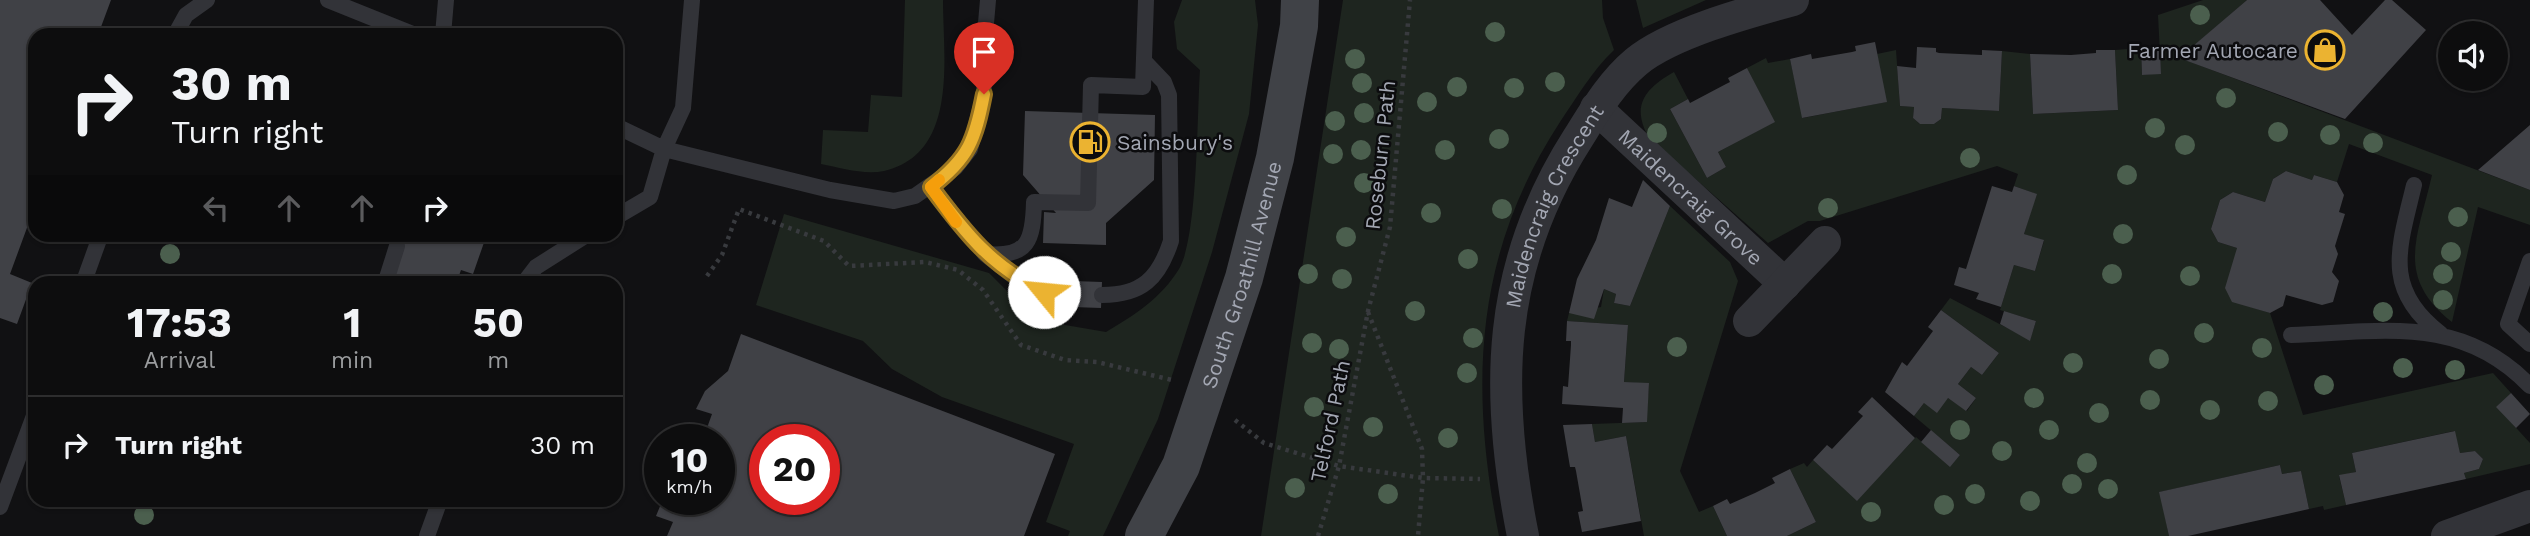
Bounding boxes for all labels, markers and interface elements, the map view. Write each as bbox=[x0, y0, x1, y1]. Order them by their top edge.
map controls bbox=[2438, 21, 2508, 91]
button: sound bbox=[2438, 21, 2508, 91]
pin bbox=[954, 22, 1014, 94]
shop icon: Farmer Autocare bbox=[2304, 29, 2346, 71]
icon: arrive bbox=[965, 33, 1003, 71]
place label: Farmer Autocare bbox=[2127, 38, 2298, 63]
text: 30 m bbox=[171, 54, 292, 112]
icon: right bbox=[56, 56, 147, 147]
street label: Roseburn Path bbox=[1360, 79, 1400, 231]
street label: Maidencraig Crescent bbox=[1500, 100, 1609, 310]
text: Turn right bbox=[171, 113, 323, 151]
fuel station icon: Sainsbury's bbox=[1069, 121, 1111, 163]
street label: Maidencraig Grove bbox=[1614, 123, 1769, 270]
place label: Sainsbury's bbox=[1117, 130, 1233, 155]
street label: South Groathill Avenue bbox=[1196, 158, 1286, 391]
icon: left bbox=[197, 189, 235, 227]
icon: ahead bbox=[270, 189, 308, 227]
icon: ahead bbox=[343, 189, 381, 227]
icon: right bbox=[416, 189, 454, 227]
position arrow bbox=[1007, 255, 1081, 329]
text: 17:53 bbox=[127, 298, 232, 347]
text: 1 bbox=[343, 298, 361, 347]
text: 50 bbox=[472, 298, 524, 347]
text: Arrival bbox=[144, 347, 215, 374]
text: min bbox=[331, 347, 373, 374]
text: m bbox=[487, 347, 509, 374]
street label: Telford Path bbox=[1305, 358, 1355, 484]
speed limit sign: 20 bbox=[749, 424, 840, 515]
icon: right bbox=[56, 426, 94, 464]
text: Turn right bbox=[115, 430, 242, 460]
text: 30 m bbox=[530, 430, 595, 460]
text: 10 bbox=[671, 439, 708, 481]
text: km/h bbox=[666, 476, 713, 497]

